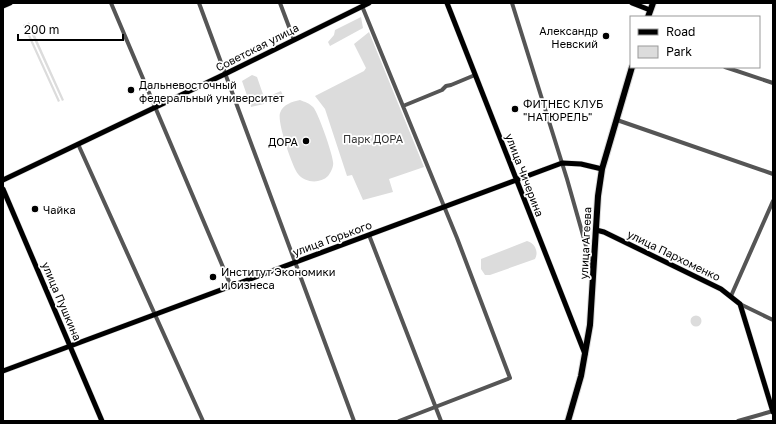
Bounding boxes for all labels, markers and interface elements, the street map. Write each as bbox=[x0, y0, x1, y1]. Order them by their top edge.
scale bar bbox=[18, 16, 123, 42]
legend bbox=[630, 16, 760, 68]
street label: Советская улица bbox=[213, 20, 301, 74]
text: 200 m bbox=[24, 22, 59, 37]
place label: Александр Невский bbox=[539, 24, 598, 50]
text: Road bbox=[666, 24, 695, 39]
marker: Александр Невский bbox=[601, 31, 611, 41]
text: Park bbox=[666, 44, 692, 59]
place label: Дальневосточный федеральный университет bbox=[139, 78, 285, 104]
marker: Дальневосточный федеральный университет bbox=[126, 85, 136, 95]
place label: ФИТНЕС КЛУБ "НАТЮРЕЛЬ" bbox=[523, 97, 603, 123]
marker: ФИТНЕС КЛУБ "НАТЮРЕЛЬ" bbox=[510, 104, 520, 114]
park label: Парк ДОРА bbox=[343, 132, 404, 145]
street label: улица Чичерина bbox=[503, 132, 547, 218]
place label: ДОРА bbox=[268, 135, 299, 148]
marker: ДОРА bbox=[301, 136, 311, 146]
place label: Чайка bbox=[43, 203, 76, 216]
marker: Чайка bbox=[30, 204, 40, 214]
street label: улица Агеева bbox=[577, 206, 593, 280]
street label: улица Горького bbox=[291, 218, 374, 258]
street label: улица Пархоменко bbox=[625, 227, 723, 283]
street label: улица Пушкина bbox=[40, 260, 84, 342]
place label: Институт Экономики и бизнеса bbox=[221, 265, 335, 291]
marker: Институт Экономики и бизнеса bbox=[208, 272, 218, 282]

